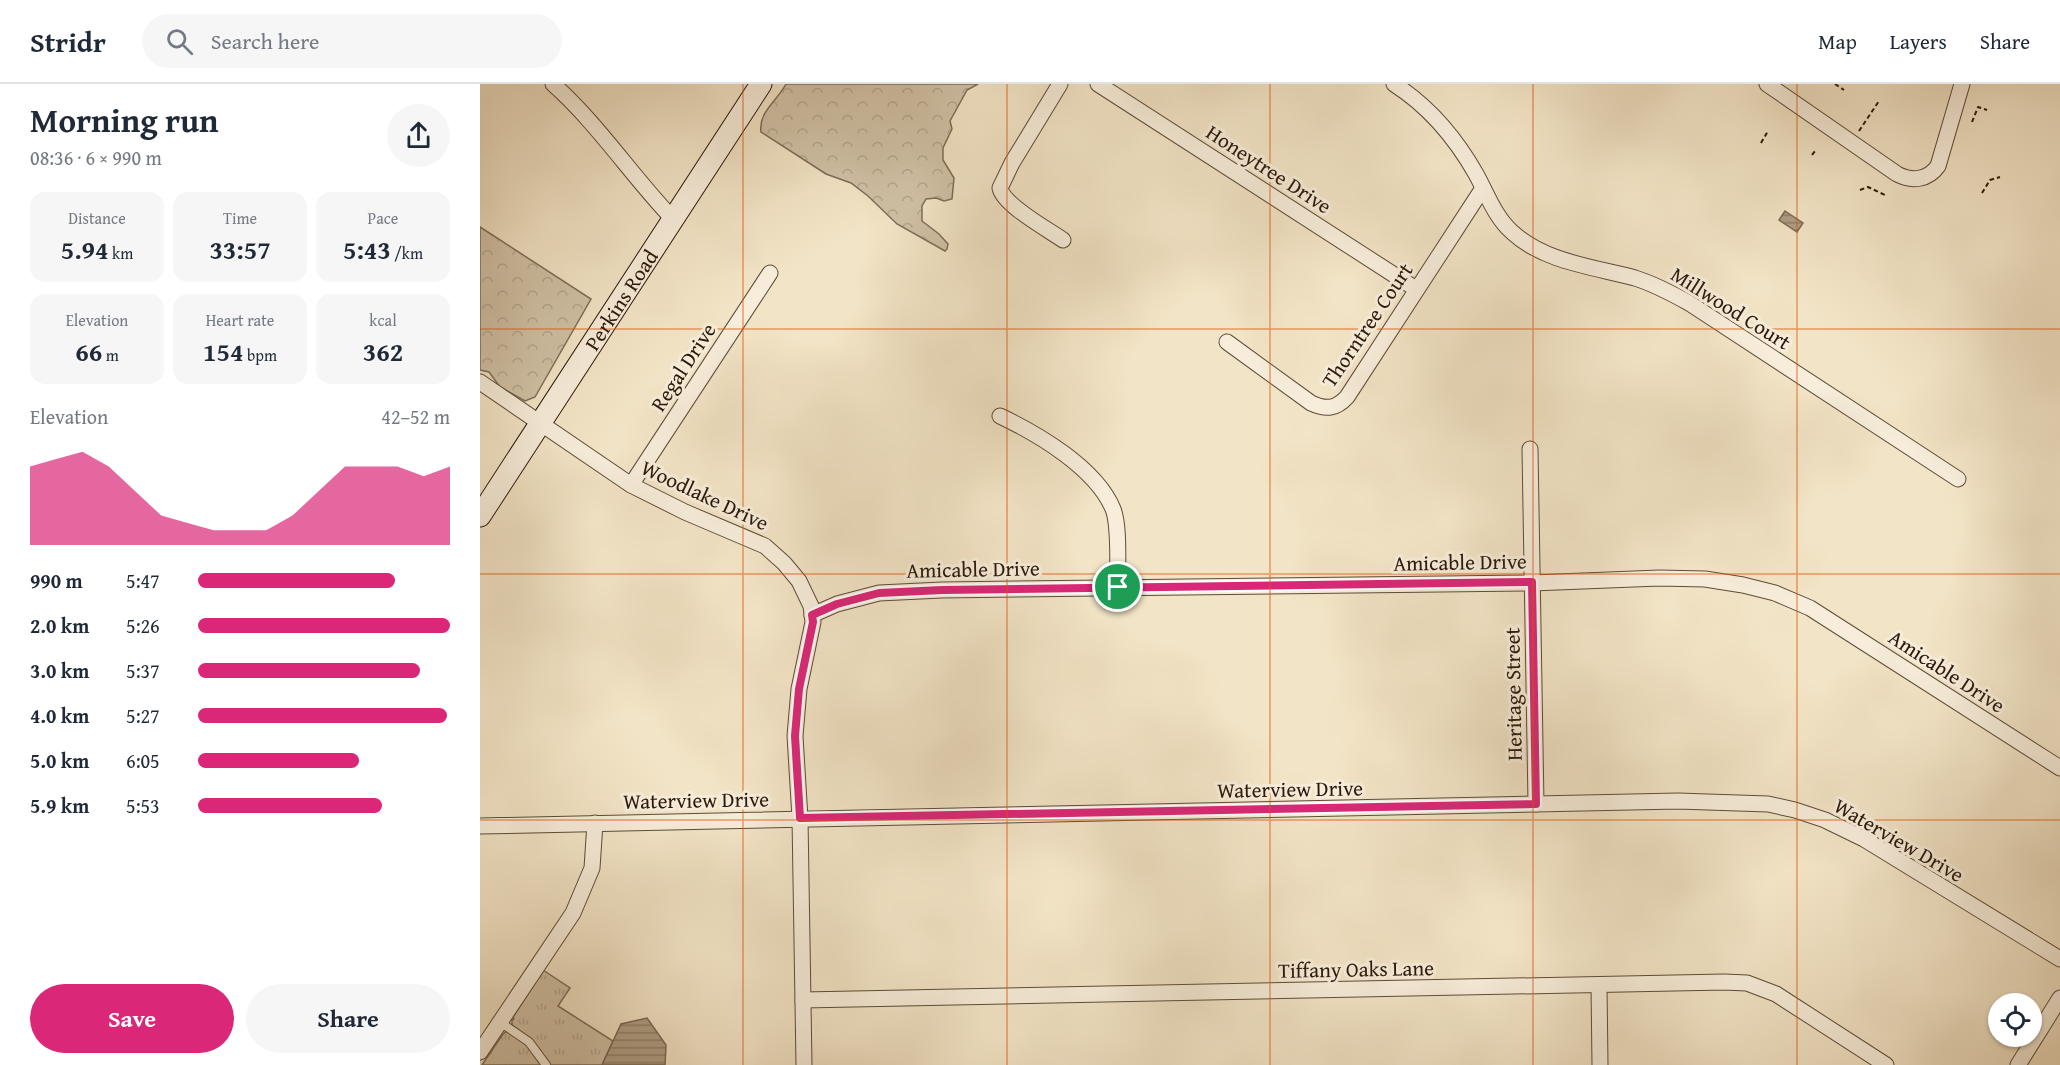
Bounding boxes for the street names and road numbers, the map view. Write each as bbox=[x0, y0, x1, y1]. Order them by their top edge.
street label: Honeytree Drive bbox=[1200, 117, 1338, 221]
street label: Perkins Road bbox=[576, 242, 665, 356]
street label: Thorntree Court bbox=[1314, 256, 1421, 394]
street label: Millwood Court bbox=[1665, 259, 1798, 358]
street label: Regal Drive bbox=[643, 317, 723, 417]
street label: Woodlake Drive bbox=[636, 452, 774, 538]
street label: Amicable Drive bbox=[1393, 545, 1527, 579]
street label: Amicable Drive bbox=[906, 552, 1040, 586]
street label: Amicable Drive bbox=[1883, 622, 2011, 720]
street label: Heritage Street bbox=[1496, 626, 1530, 761]
street label: Waterview Drive bbox=[1217, 772, 1363, 806]
street label: Waterview Drive bbox=[623, 783, 769, 817]
street label: Waterview Drive bbox=[1828, 790, 1970, 890]
street label: Tiffany Oaks Lane bbox=[1278, 952, 1434, 986]

